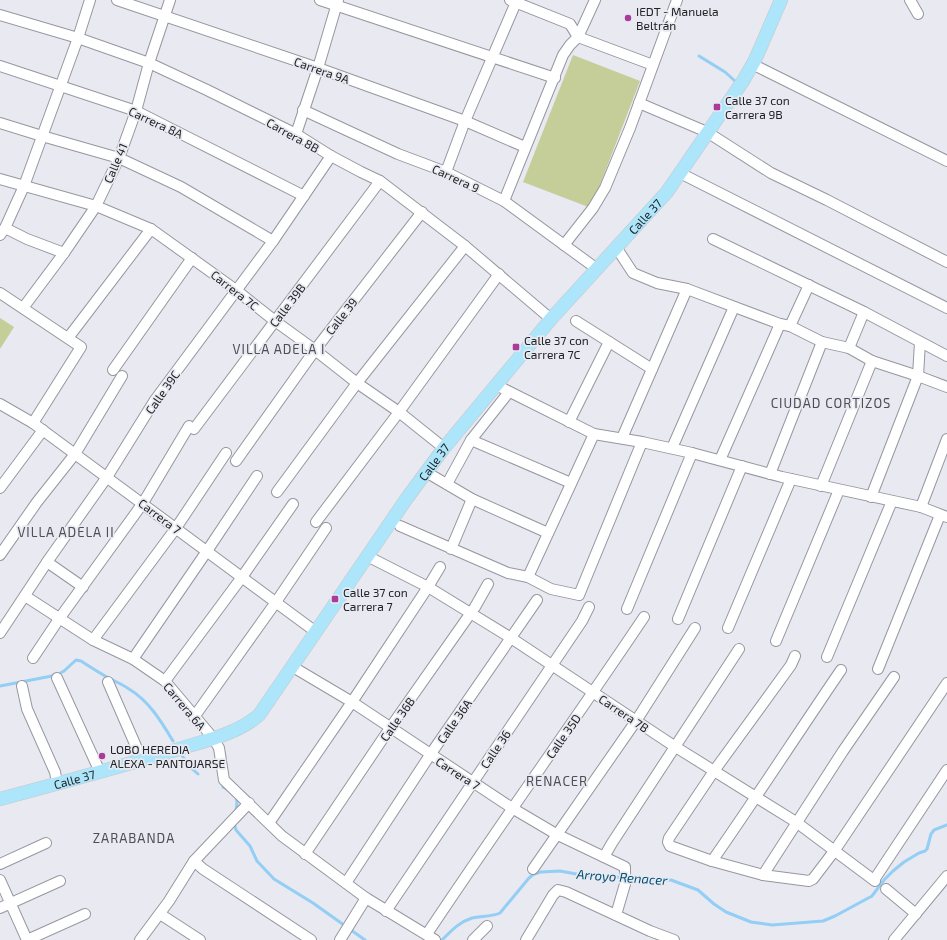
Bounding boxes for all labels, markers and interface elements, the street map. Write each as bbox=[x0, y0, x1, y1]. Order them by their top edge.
place label: IEDT - Manuela Beltrán bbox=[636, 4, 719, 32]
marker: IEDT - Manuela Beltrán bbox=[623, 13, 633, 23]
street label: Carrera 9A bbox=[292, 54, 352, 86]
place label: Calle 37 con Carrera 9B bbox=[725, 93, 790, 121]
marker: Calle 37 con Carrera 9B bbox=[712, 102, 722, 112]
street label: Carrera 8A bbox=[127, 103, 186, 141]
street label: Carrera 8B bbox=[264, 115, 322, 155]
street label: Calle 41 bbox=[100, 141, 130, 185]
street label: Carrera 9 bbox=[430, 161, 482, 195]
street label: Calle 37 bbox=[625, 196, 664, 237]
street label: Carrera 7C bbox=[208, 267, 262, 313]
street label: Calle 39B bbox=[266, 281, 308, 329]
street label: Calle 39 bbox=[322, 295, 360, 337]
place label: Calle 37 con Carrera 7C bbox=[524, 333, 589, 361]
district label: VILLA ADELA I bbox=[233, 341, 325, 357]
marker: Calle 37 con Carrera 7C bbox=[511, 342, 521, 352]
street label: Calle 39C bbox=[142, 367, 182, 417]
district label: CIUDAD CORTIZOS bbox=[771, 395, 891, 411]
street label: Calle 37 bbox=[415, 440, 452, 483]
street label: Carrera 7 bbox=[136, 495, 184, 537]
district label: VILLA ADELA II bbox=[17, 524, 115, 540]
place label: Calle 37 con Carrera 7 bbox=[343, 585, 408, 613]
marker: Calle 37 con Carrera 7 bbox=[330, 594, 340, 604]
street label: Carrera 6A bbox=[161, 679, 209, 733]
street label: Carrera 7B bbox=[596, 691, 652, 735]
street label: Calle 36B bbox=[377, 694, 417, 744]
street label: Calle 36A bbox=[434, 696, 475, 746]
street label: Calle 35D bbox=[543, 711, 583, 761]
street label: Calle 36 bbox=[477, 727, 513, 771]
place label: LOBO HEREDIA ALEXA - PANTOJARSE bbox=[110, 742, 225, 770]
marker: LOBO HEREDIA ALEXA - PANTOJARSE bbox=[97, 751, 107, 761]
street label: Carrera 7 bbox=[433, 754, 483, 792]
street label: Calle 37 bbox=[52, 767, 97, 791]
district label: RENACER bbox=[526, 773, 588, 789]
district label: ZARABANDA bbox=[93, 830, 175, 846]
water label: Arroyo Renacer bbox=[575, 866, 669, 888]

